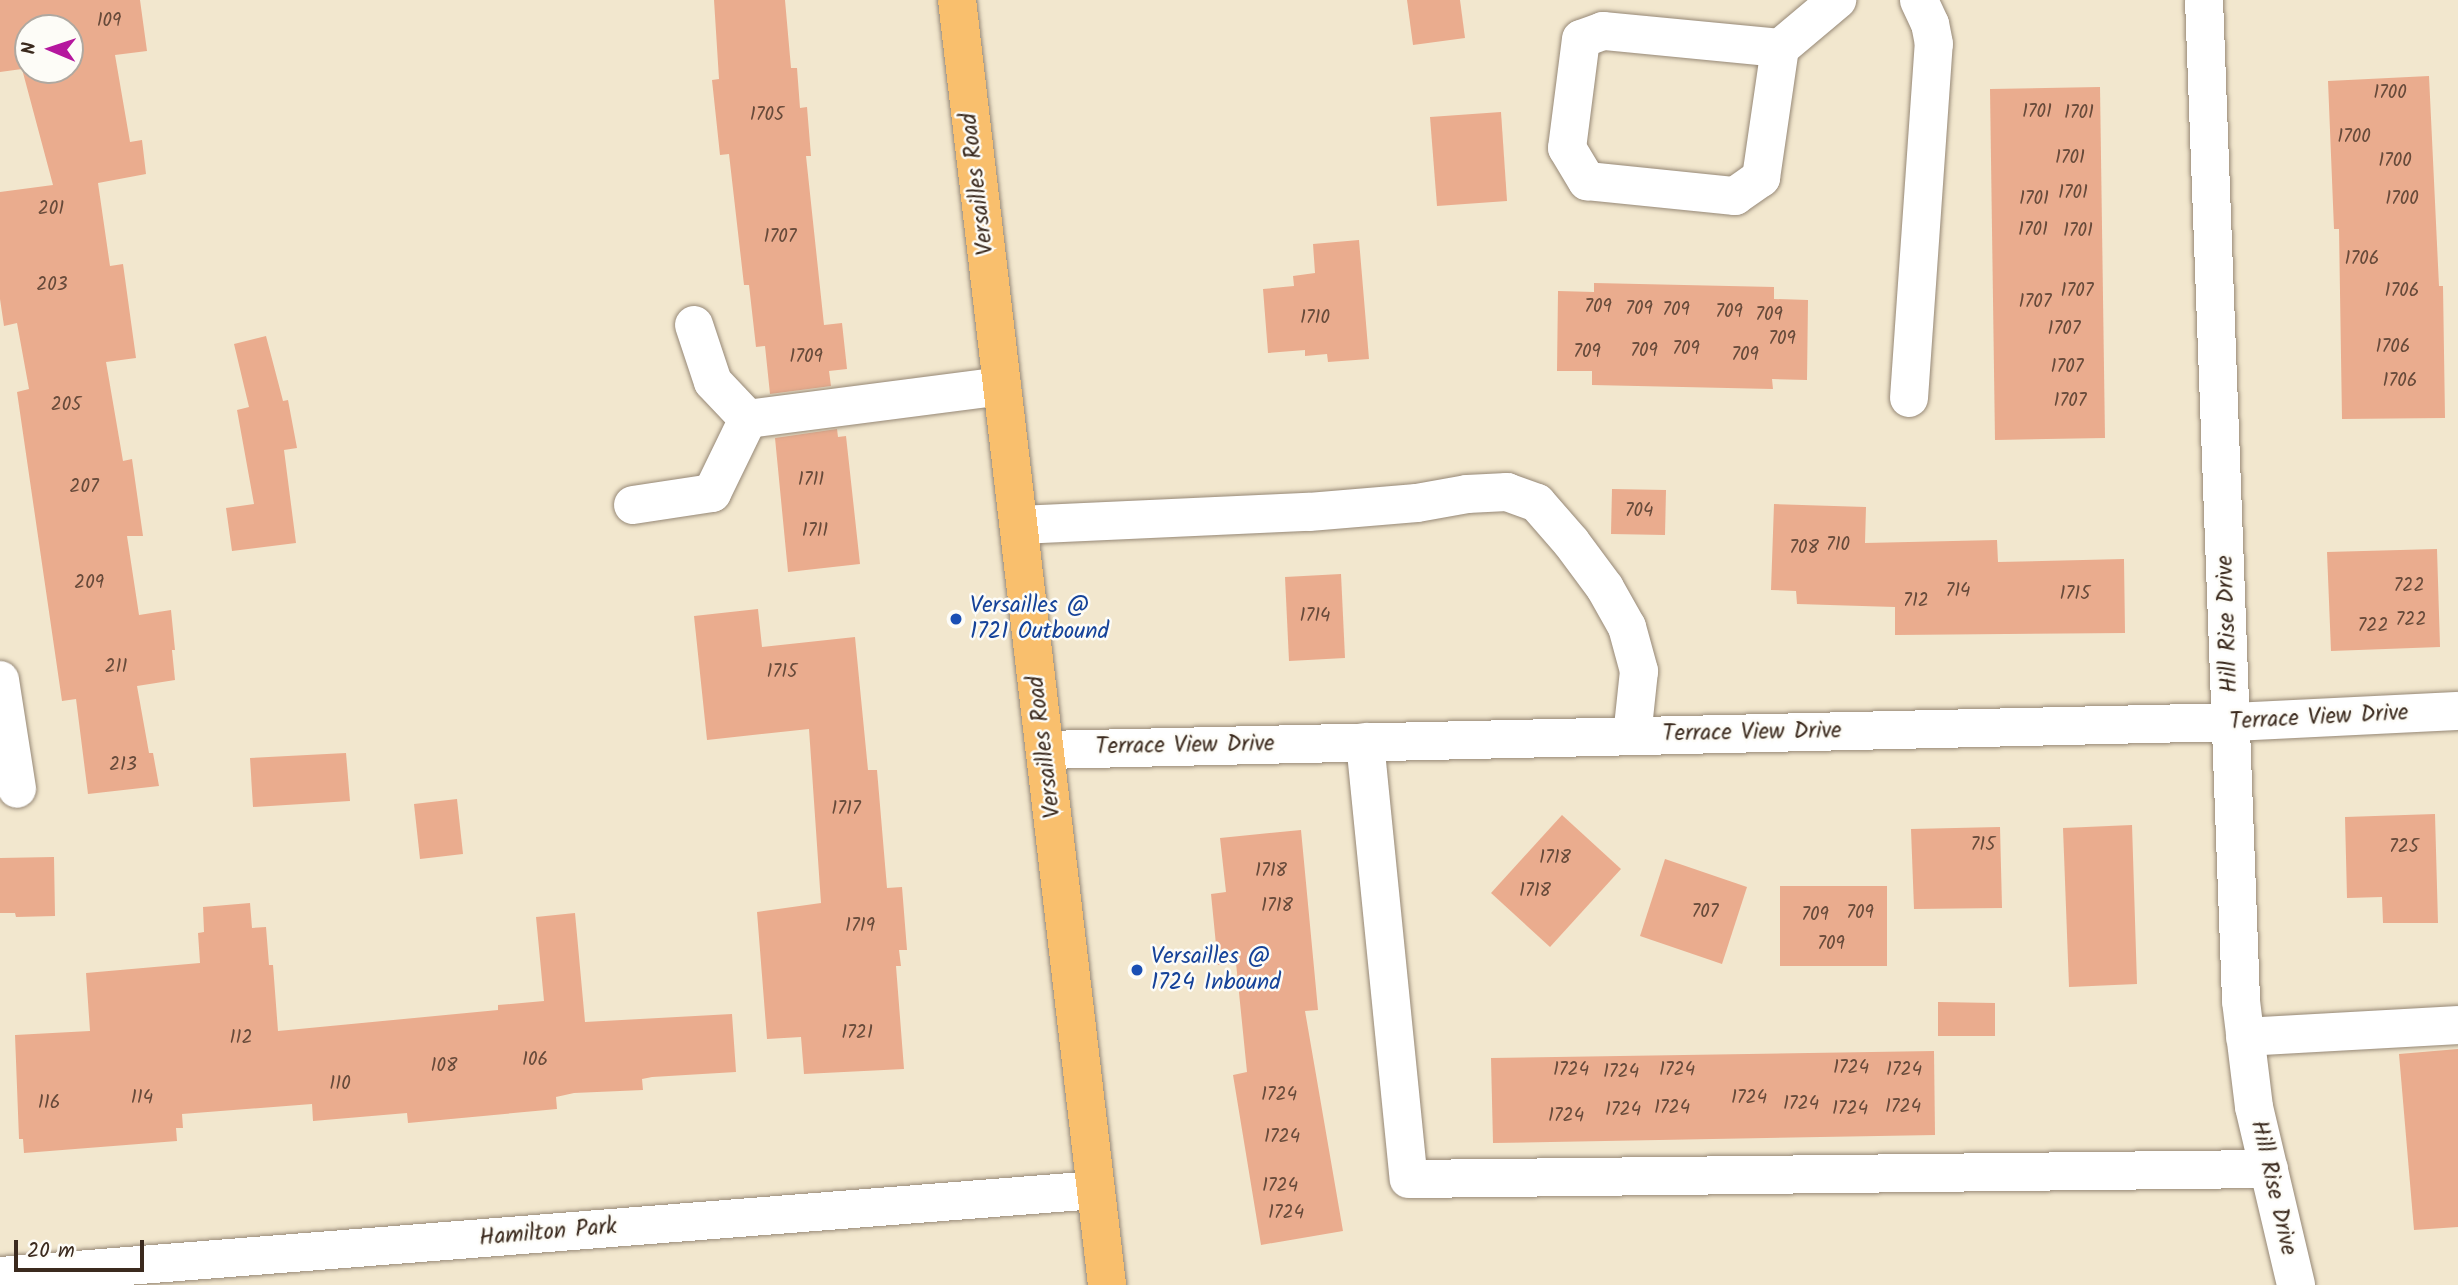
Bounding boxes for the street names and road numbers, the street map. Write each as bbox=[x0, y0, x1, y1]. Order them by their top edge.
street label: Versailles Road bbox=[956, 111, 1000, 257]
street label: Hill Rise Drive bbox=[2212, 555, 2244, 693]
street label: Versailles Road bbox=[1023, 674, 1067, 820]
street label: Terrace View Drive bbox=[2229, 700, 2409, 736]
street label: Terrace View Drive bbox=[1662, 718, 1842, 748]
street label: Terrace View Drive bbox=[1095, 731, 1275, 761]
street label: Hill Rise Drive bbox=[2244, 1118, 2302, 1258]
street label: Hamilton Park bbox=[478, 1213, 618, 1253]

